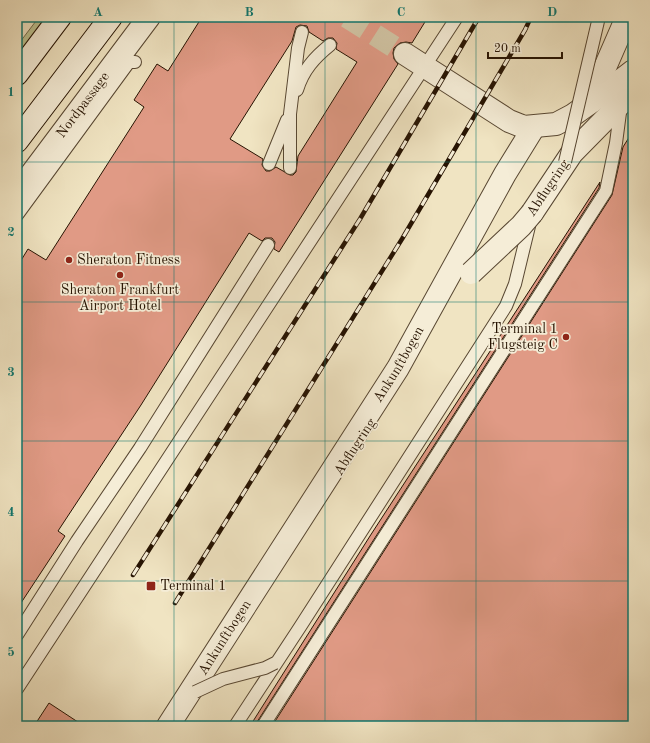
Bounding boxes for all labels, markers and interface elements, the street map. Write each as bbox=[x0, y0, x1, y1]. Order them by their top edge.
text: A bbox=[93, 6, 103, 19]
text: B bbox=[244, 6, 254, 19]
text: C bbox=[397, 6, 405, 19]
text: D bbox=[547, 6, 557, 19]
scale bar bbox=[488, 34, 562, 60]
text: 20 m bbox=[494, 43, 521, 55]
street label: Nordpassage bbox=[54, 70, 112, 140]
text: 1 bbox=[7, 86, 15, 99]
street label: Abflugring bbox=[524, 157, 572, 219]
text: 2 bbox=[7, 226, 15, 239]
place label: Sheraton Fitness bbox=[77, 253, 180, 267]
marker: Sheraton Fitness bbox=[64, 255, 74, 265]
marker: Sheraton Frankfurt Airport Hotel bbox=[115, 270, 125, 280]
place label: Sheraton Frankfurt Airport Hotel bbox=[61, 283, 179, 313]
place label: Terminal 1 Flugsteig C bbox=[488, 322, 558, 352]
street label: Ankunftbogen bbox=[371, 324, 427, 405]
marker: Terminal 1 Flugsteig C bbox=[561, 332, 571, 342]
text: 3 bbox=[7, 366, 15, 379]
street label: Abflugring bbox=[331, 416, 379, 478]
text: 4 bbox=[7, 506, 15, 519]
place label: Terminal 1 bbox=[160, 579, 226, 593]
marker: Terminal 1 bbox=[145, 580, 157, 592]
street label: Ankunftbogen bbox=[196, 597, 254, 678]
text: 5 bbox=[7, 646, 15, 659]

